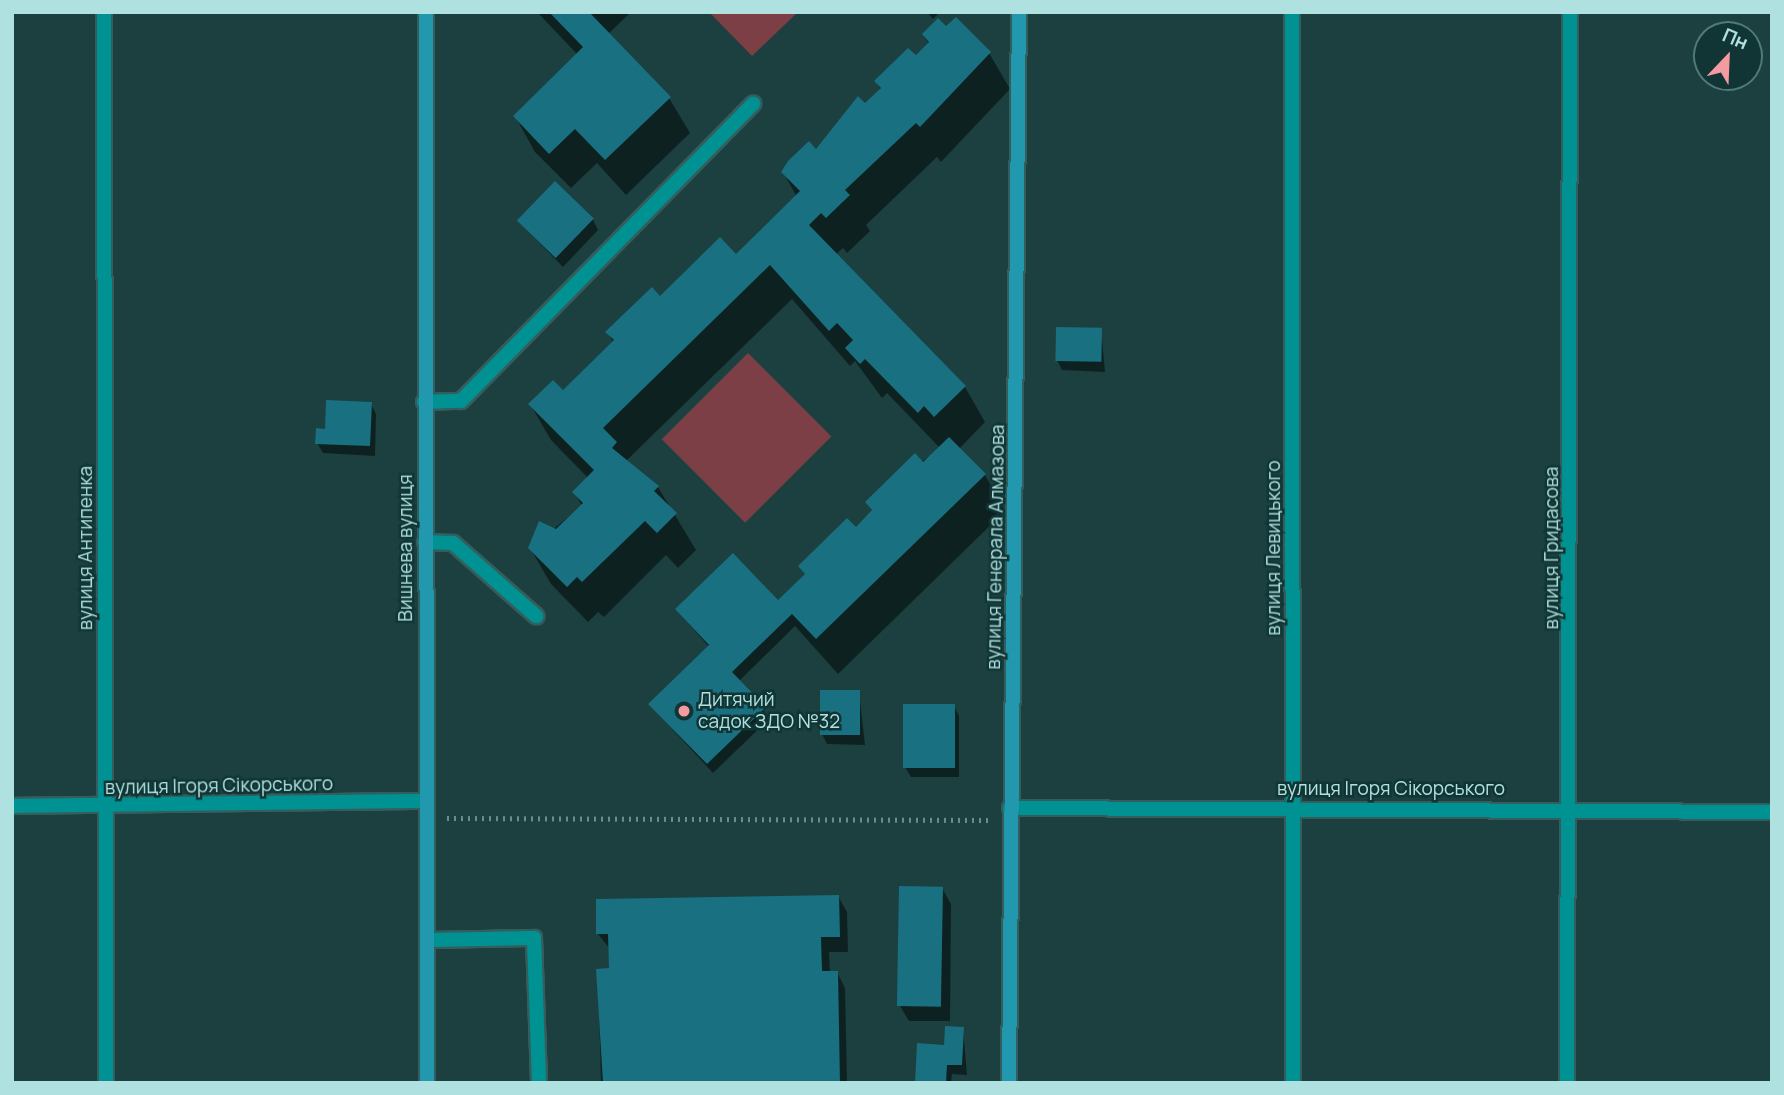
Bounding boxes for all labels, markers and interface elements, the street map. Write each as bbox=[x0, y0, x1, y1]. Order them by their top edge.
north arrow bbox=[1693, 21, 1763, 91]
text: Пн bbox=[1719, 22, 1752, 55]
street label: вулиця Генерала Алмазова bbox=[982, 424, 1010, 670]
street label: вулиця Левицького bbox=[1263, 460, 1285, 636]
street label: вулиця Антипенка bbox=[75, 466, 97, 630]
street label: вулиця Гридасова bbox=[1541, 467, 1563, 629]
street label: Вишнева вулиця bbox=[395, 474, 417, 622]
place label: Дитячий садок ЗДО №32 bbox=[698, 689, 840, 733]
marker: Дитячий садок ЗДО №32 bbox=[676, 703, 692, 719]
street label: вулиця Ігоря Сікорського bbox=[105, 773, 333, 799]
street label: вулиця Ігоря Сікорського bbox=[1277, 778, 1505, 800]

